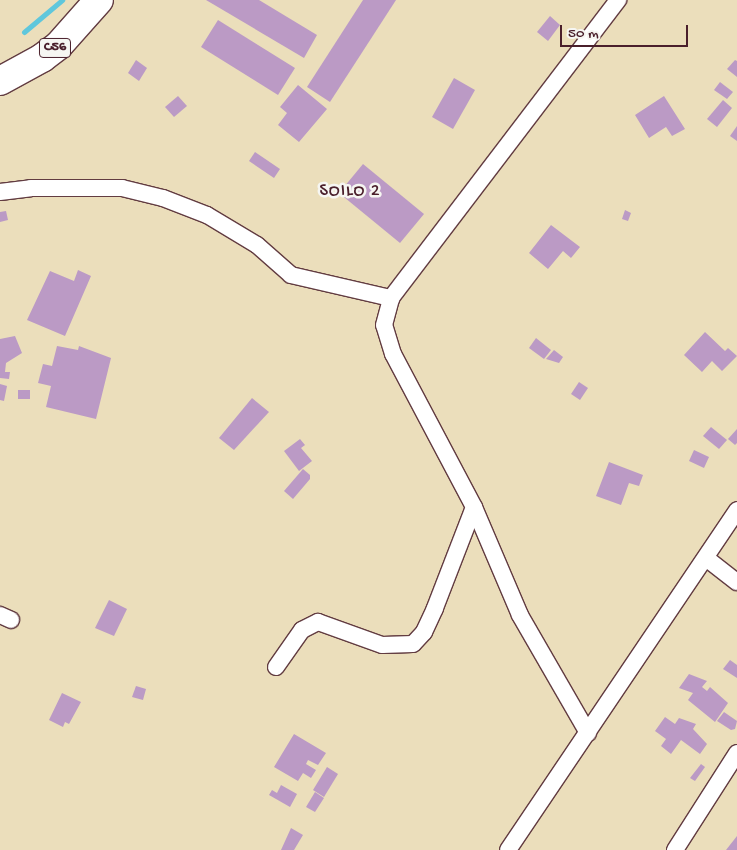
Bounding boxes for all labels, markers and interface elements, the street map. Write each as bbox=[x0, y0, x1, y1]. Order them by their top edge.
scale bar bbox=[562, 15, 690, 47]
text: 50 m bbox=[568, 25, 599, 43]
road number: C56 bbox=[39, 36, 71, 59]
district label: SOILO 2 bbox=[319, 181, 381, 203]

